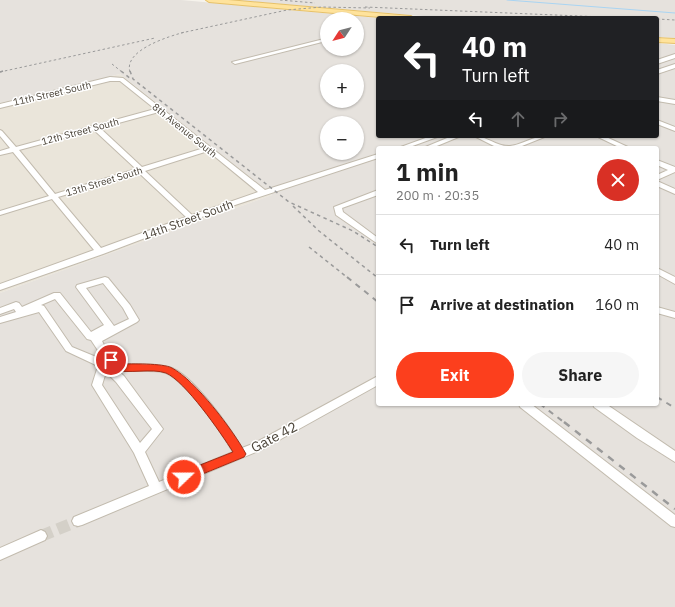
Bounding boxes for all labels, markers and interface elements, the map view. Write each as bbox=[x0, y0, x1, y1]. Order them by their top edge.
north arrow bbox=[320, 12, 364, 56]
map controls bbox=[320, 12, 364, 160]
text: 40 m bbox=[462, 28, 527, 65]
icon: left bbox=[396, 32, 448, 84]
button: + bbox=[320, 64, 364, 108]
text: Turn left bbox=[462, 64, 530, 87]
street label: 11th Street South bbox=[12, 78, 92, 109]
street label: 8th Avenue South bbox=[150, 100, 220, 160]
icon: left bbox=[465, 108, 487, 130]
icon: ahead bbox=[507, 108, 529, 130]
icon: right bbox=[549, 108, 571, 130]
street label: 12th Street South bbox=[40, 115, 120, 148]
button: − bbox=[320, 116, 364, 160]
text: 1 min bbox=[396, 156, 459, 188]
button: close bbox=[597, 159, 639, 201]
street label: 13th Street South bbox=[64, 164, 144, 199]
text: 200 m · 20:35 bbox=[396, 187, 479, 204]
street label: 14th Street South bbox=[140, 196, 235, 243]
icon: left bbox=[396, 234, 418, 256]
text: Turn left bbox=[430, 235, 490, 254]
text: 40 m bbox=[604, 235, 639, 254]
icon: arrive bbox=[396, 294, 418, 316]
text: Arrive at destination bbox=[430, 295, 574, 314]
text: 160 m bbox=[595, 295, 639, 314]
pin bbox=[94, 343, 128, 377]
icon: arrive bbox=[100, 349, 122, 371]
button: Exit bbox=[396, 352, 514, 398]
button: Share bbox=[522, 352, 639, 398]
street label: Gate 42 bbox=[248, 417, 300, 457]
position arrow bbox=[163, 456, 205, 498]

